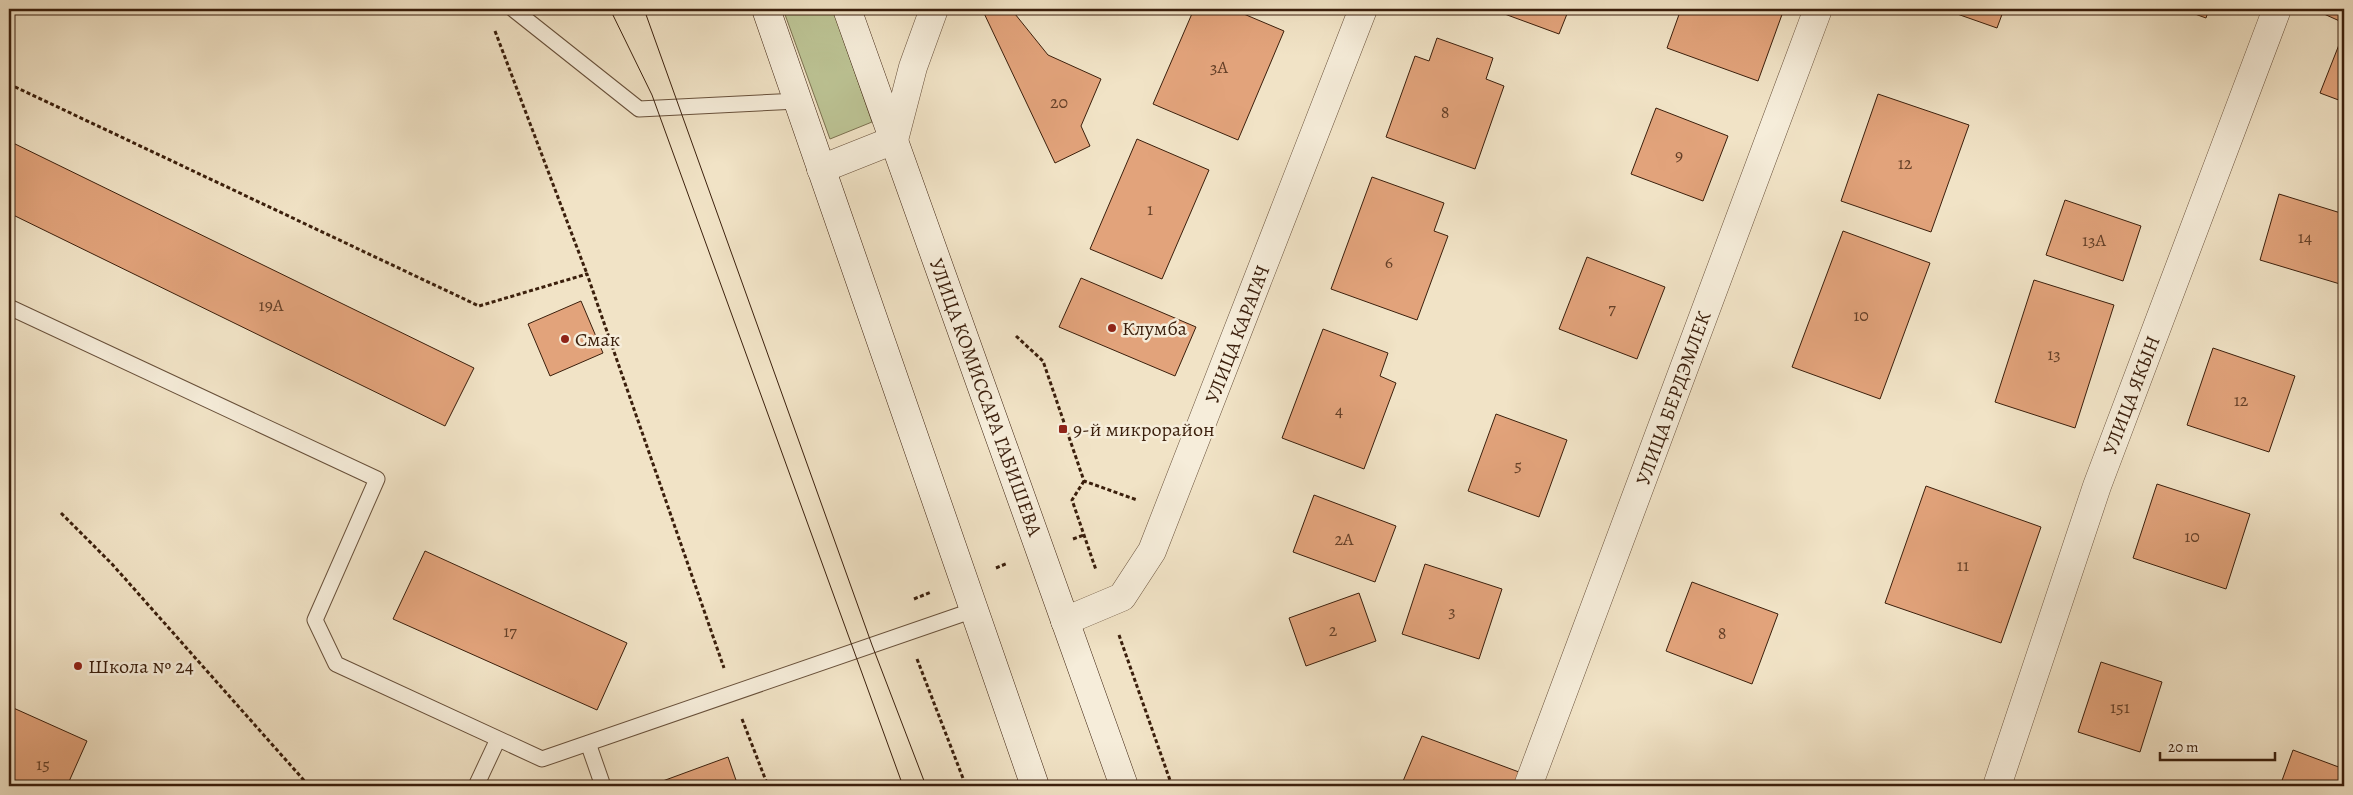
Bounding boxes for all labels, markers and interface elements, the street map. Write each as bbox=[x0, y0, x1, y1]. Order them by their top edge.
house number: 3А bbox=[1210, 55, 1228, 79]
house number: 20 bbox=[1050, 90, 1068, 114]
house number: 8 bbox=[1441, 100, 1449, 124]
house number: 9 bbox=[1675, 143, 1683, 167]
house number: 12 bbox=[1898, 151, 1913, 175]
house number: 1 bbox=[1147, 197, 1153, 221]
house number: 14 bbox=[2298, 225, 2312, 249]
house number: 13А bbox=[2082, 228, 2107, 252]
house number: 6 bbox=[1385, 250, 1393, 274]
street label: УЛИЦА КОМИССАРА ГАБИШЕВА bbox=[923, 255, 1049, 540]
street label: УЛИЦА КАРАГАЧ bbox=[1199, 261, 1276, 407]
house number: 19А bbox=[259, 293, 284, 317]
house number: 7 bbox=[1608, 296, 1616, 320]
house number: 10 bbox=[1853, 303, 1869, 327]
street label: УЛИЦА БЕРДЭМЛЕК bbox=[1629, 307, 1718, 489]
place label: Клумба bbox=[1122, 315, 1188, 342]
marker: Клумба bbox=[1106, 322, 1118, 334]
place label: Смак bbox=[575, 326, 620, 353]
street label: УЛИЦА ЯКЫН bbox=[2096, 332, 2167, 459]
marker: Смак bbox=[559, 333, 571, 345]
house number: 13 bbox=[2047, 342, 2061, 366]
house number: 12 bbox=[2234, 388, 2249, 412]
house number: 4 bbox=[1335, 398, 1343, 422]
place label: 9-й микрорайон bbox=[1073, 416, 1215, 443]
marker: 9-й микрорайон bbox=[1057, 423, 1069, 435]
house number: 5 bbox=[1514, 453, 1522, 477]
house number: 10 bbox=[2184, 524, 2200, 548]
house number: 2А bbox=[1334, 527, 1354, 551]
house number: 11 bbox=[1957, 553, 1969, 577]
house number: 3 bbox=[1448, 599, 1456, 623]
house number: 2 bbox=[1329, 618, 1338, 642]
house number: 17 bbox=[503, 619, 517, 643]
house number: 8 bbox=[1718, 621, 1726, 645]
place label: Школа № 24 bbox=[88, 653, 194, 680]
marker: Школа № 24 bbox=[72, 660, 84, 672]
house number: 151 bbox=[2110, 695, 2130, 719]
scale bar bbox=[2160, 730, 2276, 762]
text: 20 m bbox=[2168, 737, 2199, 757]
house number: 15 bbox=[36, 752, 50, 776]

